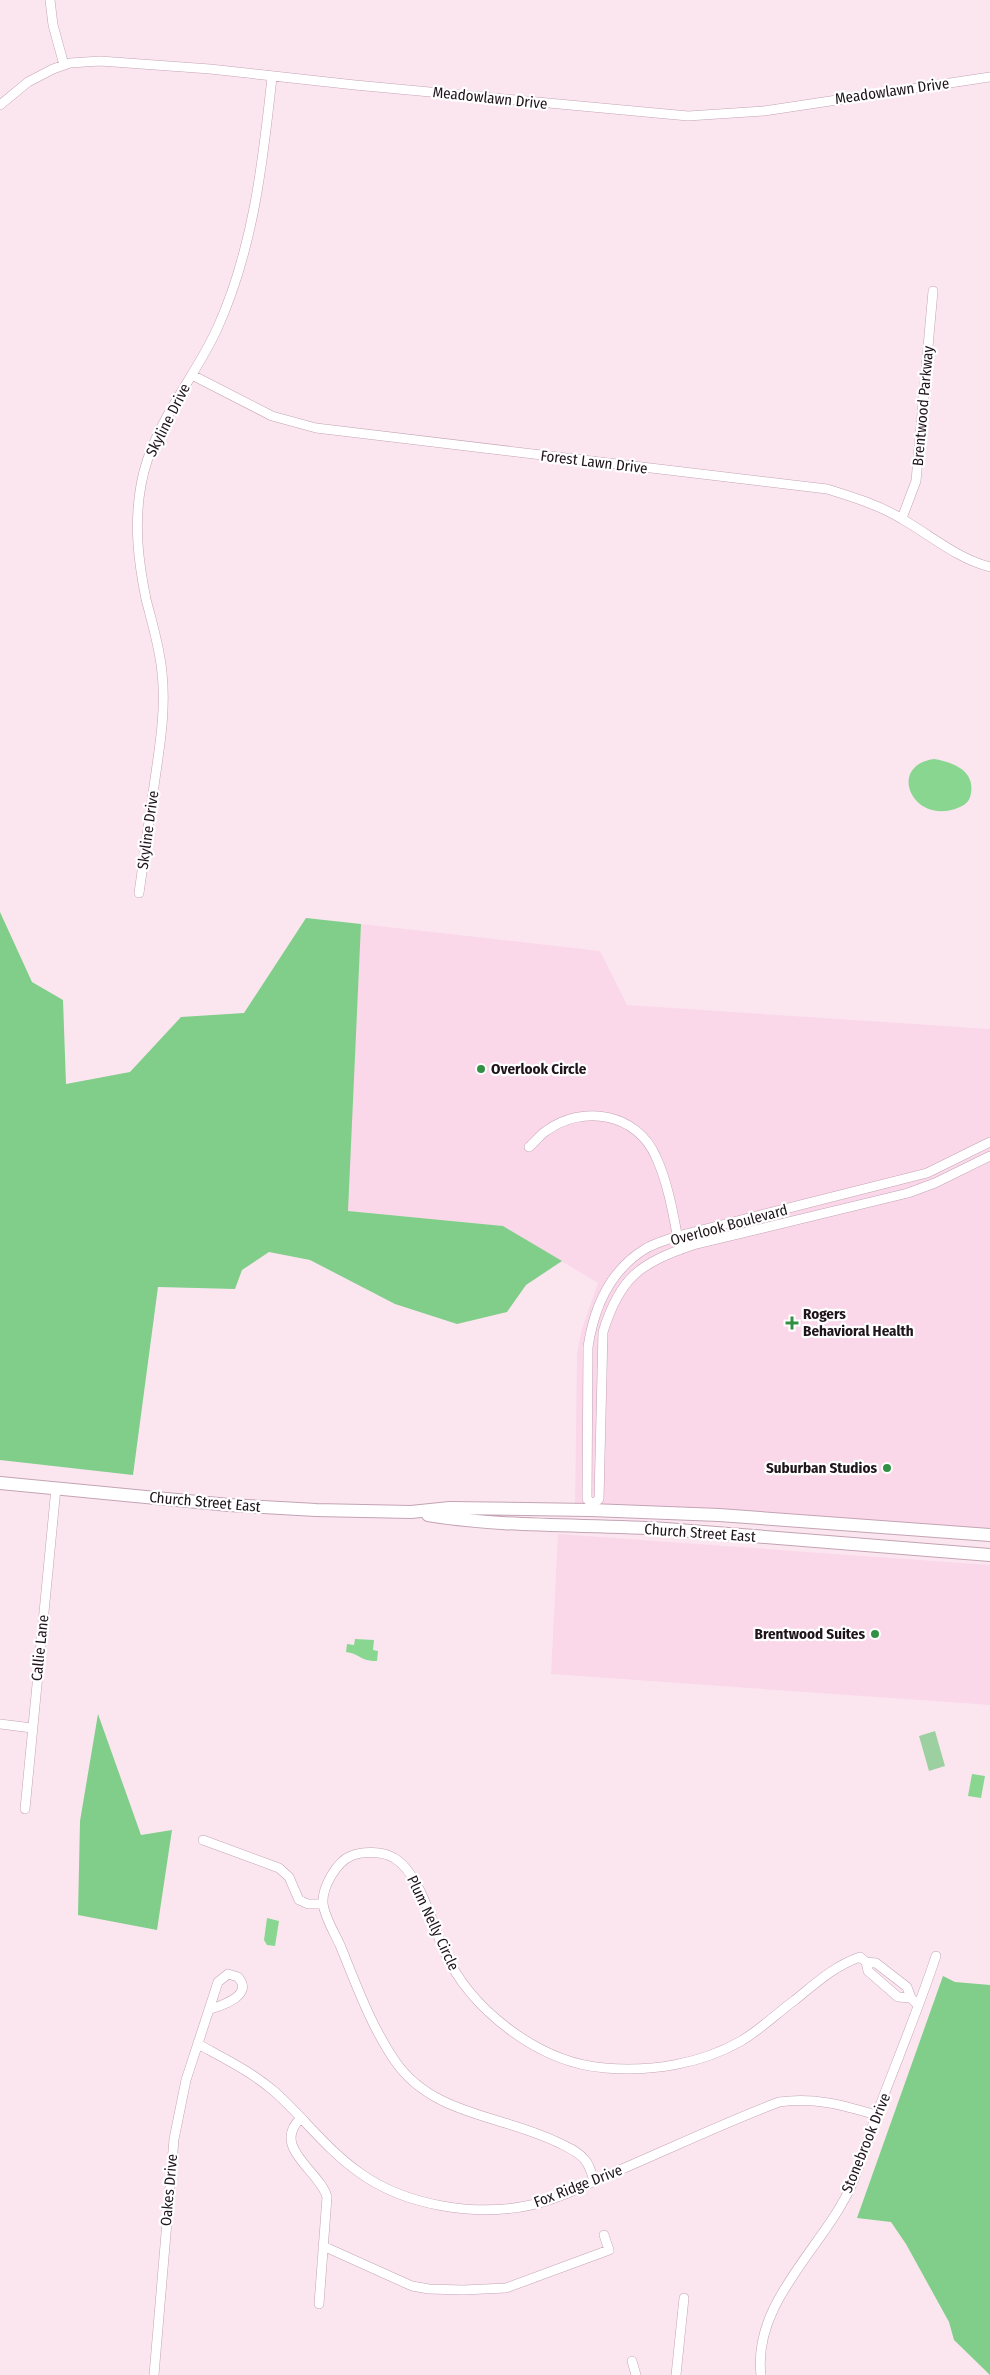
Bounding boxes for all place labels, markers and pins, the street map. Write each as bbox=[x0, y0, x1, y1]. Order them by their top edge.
place label: Overlook Circle bbox=[491, 1060, 587, 1078]
marker: Overlook Circle bbox=[475, 1063, 487, 1075]
place label: Rogers Behavioral Health bbox=[803, 1305, 914, 1340]
marker: Rogers Behavioral Health bbox=[785, 1316, 799, 1330]
place label: Suburban Studios bbox=[766, 1459, 877, 1477]
marker: Suburban Studios bbox=[881, 1462, 893, 1474]
place label: Brentwood Suites bbox=[755, 1625, 865, 1643]
marker: Brentwood Suites bbox=[869, 1628, 881, 1640]

